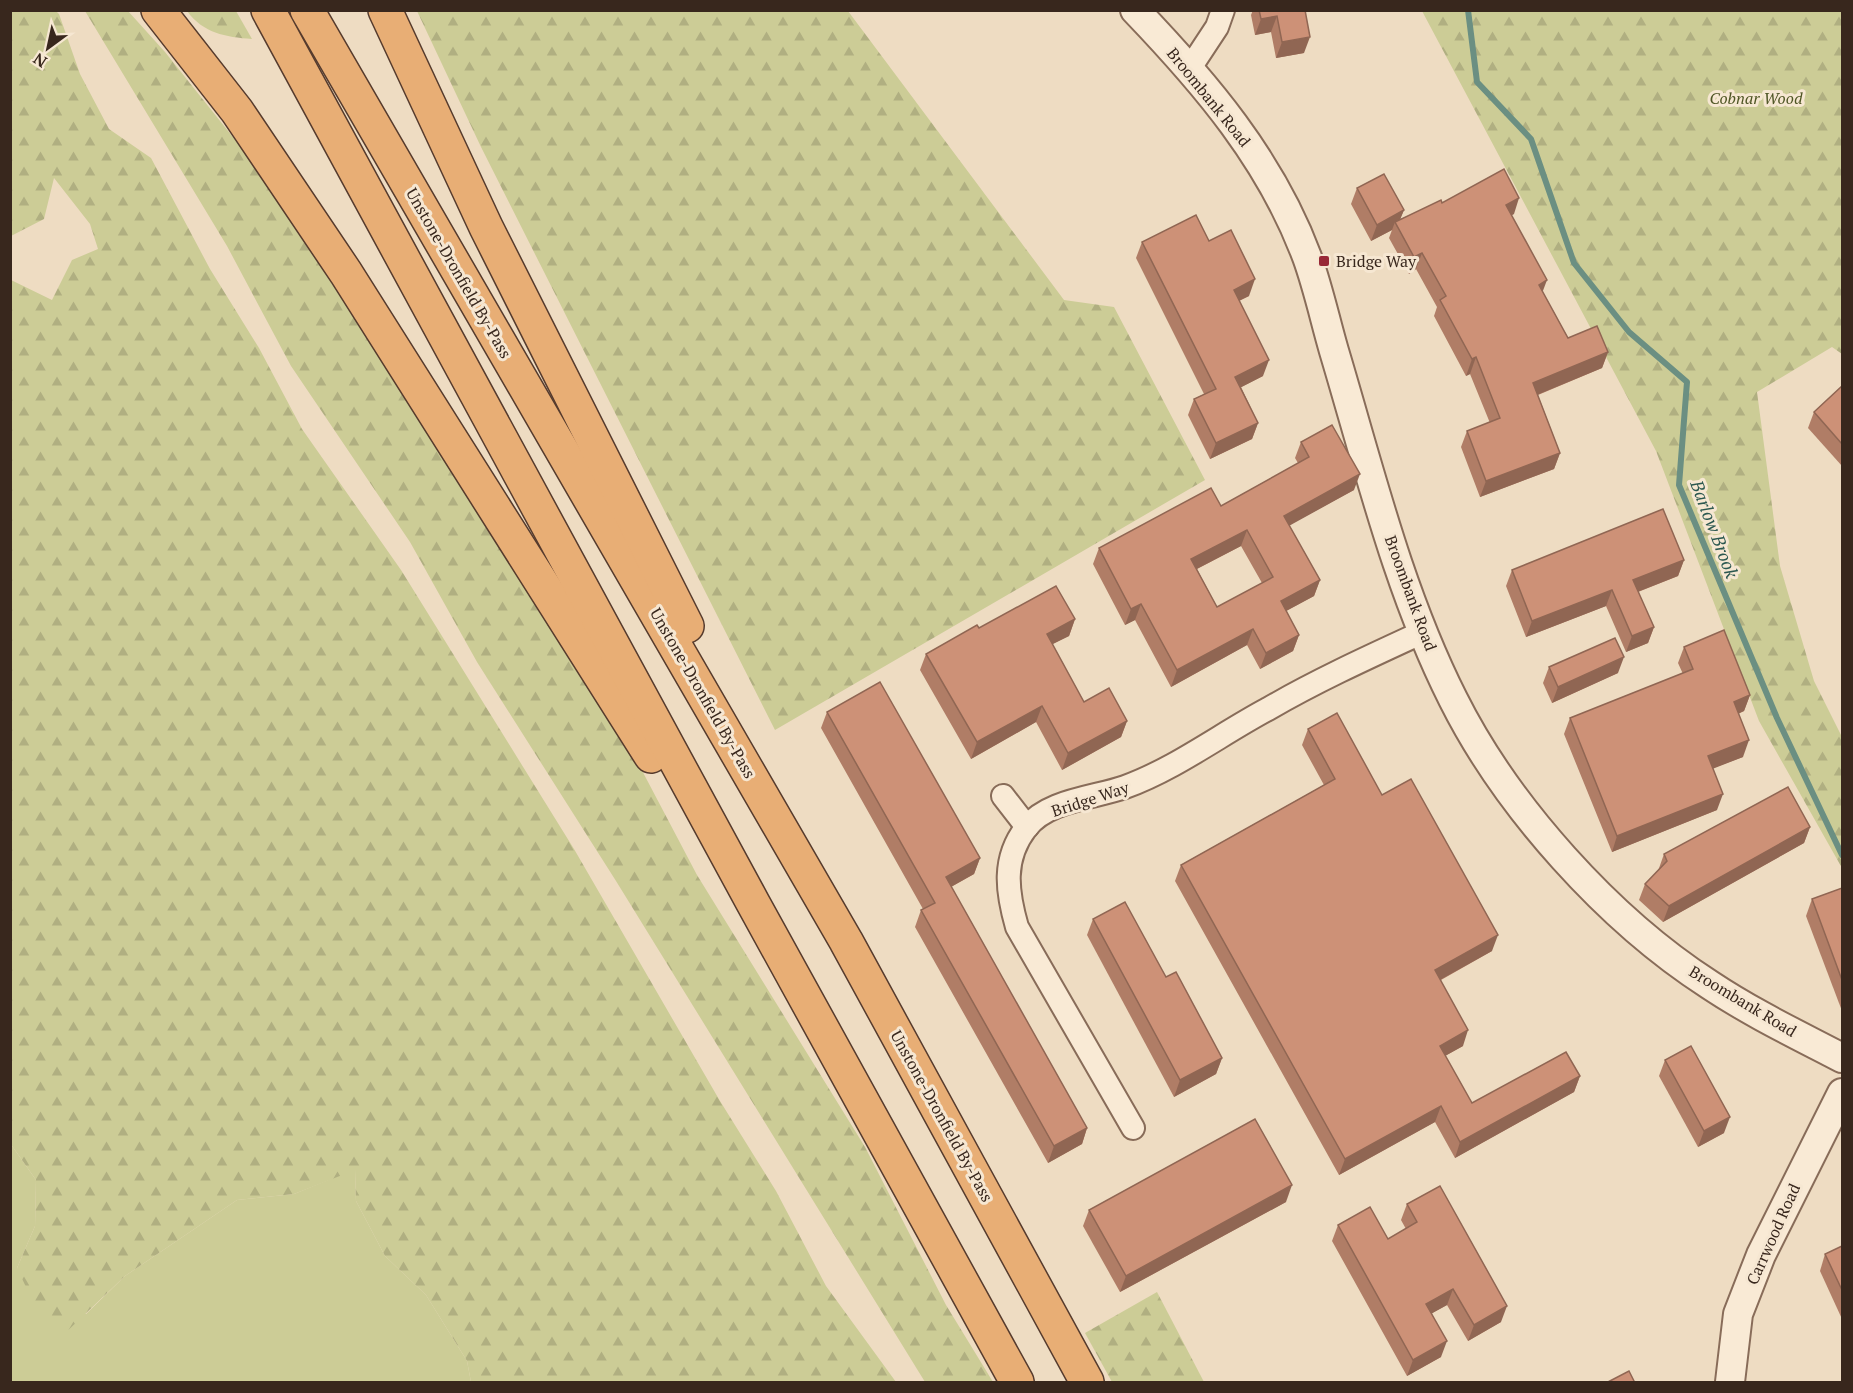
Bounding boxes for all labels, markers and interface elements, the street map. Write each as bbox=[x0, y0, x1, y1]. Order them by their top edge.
north arrow bbox=[18, 18, 78, 78]
street label: Broombank Road bbox=[1162, 43, 1256, 151]
text: N bbox=[29, 48, 51, 73]
park label: Cobnar Wood bbox=[1710, 87, 1803, 109]
street label: Unstone-Dronfield By-Pass bbox=[401, 184, 517, 362]
place label: Bridge Way bbox=[1336, 250, 1417, 272]
marker: Bridge Way bbox=[1317, 254, 1331, 268]
water label: Barlow Brook bbox=[1685, 476, 1745, 582]
street label: Broombank Road bbox=[1380, 532, 1442, 654]
street label: Unstone-Dronfield By-Pass bbox=[645, 604, 761, 782]
street label: Bridge Way bbox=[1049, 776, 1132, 822]
street label: Broombank Road bbox=[1685, 960, 1801, 1042]
street label: Unstone-Dronfield By-Pass bbox=[886, 1026, 999, 1206]
street label: Carrwood Road bbox=[1741, 1180, 1805, 1288]

